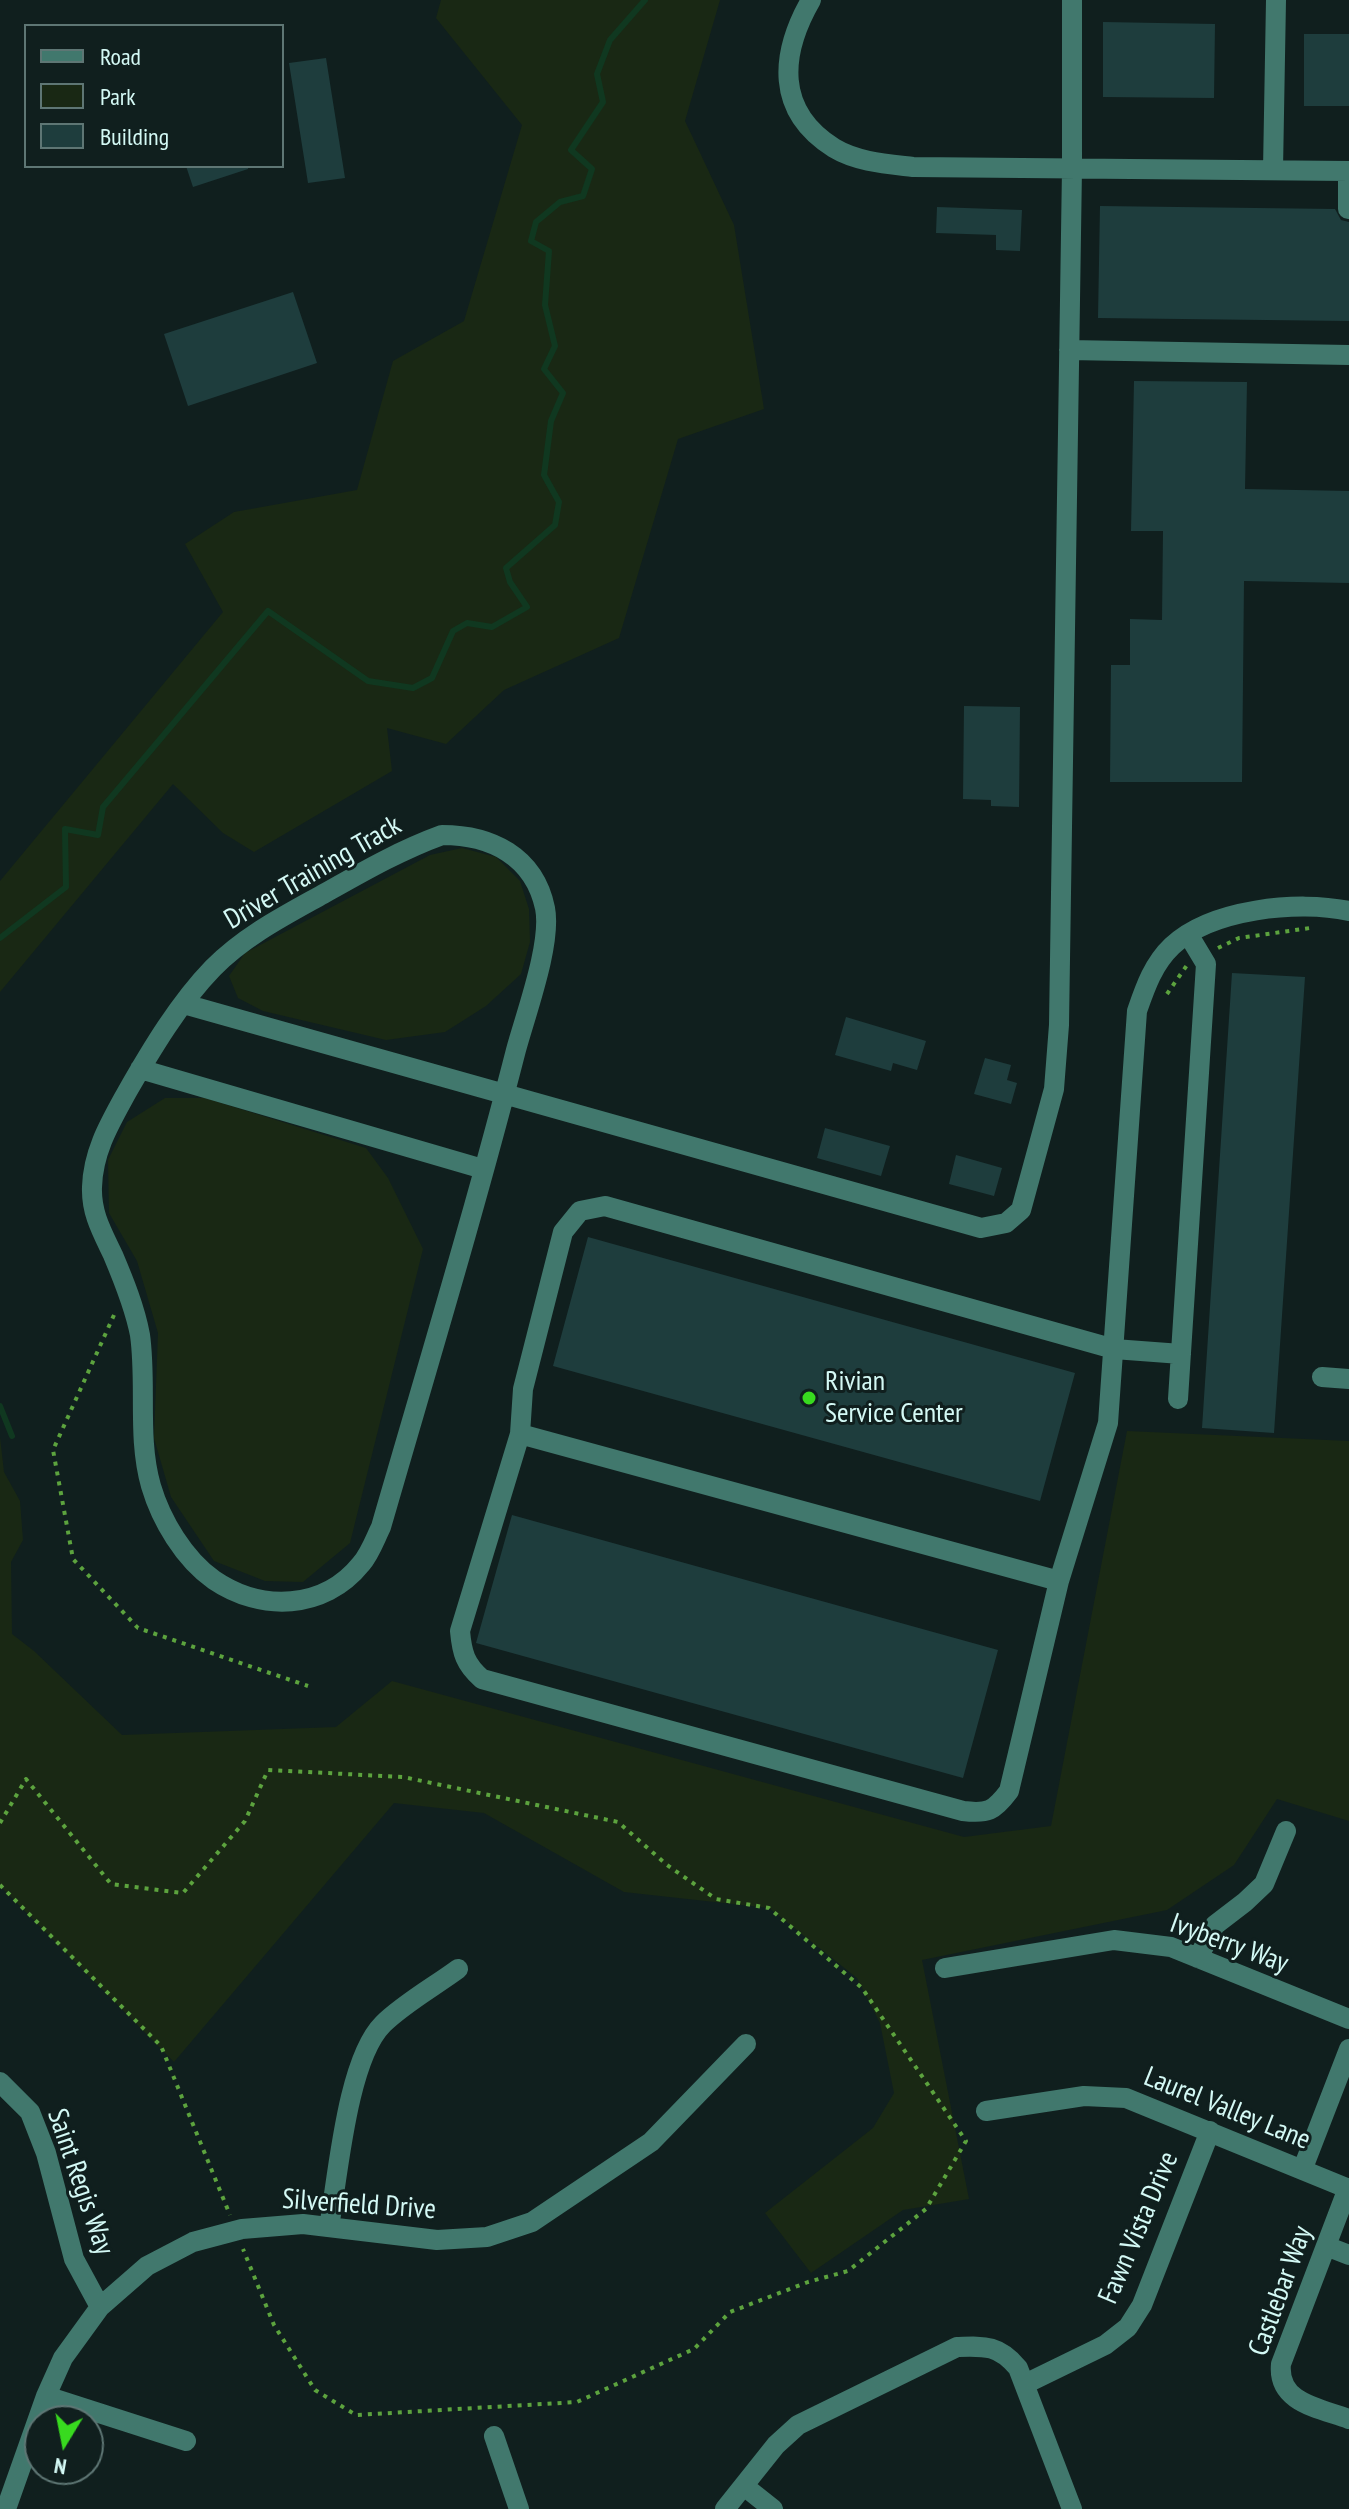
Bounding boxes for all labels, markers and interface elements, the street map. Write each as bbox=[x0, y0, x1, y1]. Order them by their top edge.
legend bbox=[24, 24, 284, 168]
text: Road bbox=[100, 41, 141, 72]
text: Park bbox=[100, 81, 136, 112]
text: Building bbox=[100, 121, 169, 152]
street label: Driver Training Track bbox=[219, 809, 407, 937]
place label: Rivian Service Center bbox=[825, 1365, 963, 1431]
marker: Rivian Service Center bbox=[800, 1389, 818, 1407]
street label: Ivyberry Way bbox=[1165, 1907, 1293, 1981]
street label: Laurel Valley Lane bbox=[1139, 2060, 1315, 2158]
street label: Saint Regis Way bbox=[39, 2105, 121, 2259]
street label: Fawn Vista Drive bbox=[1092, 2147, 1186, 2309]
street label: Silverfield Drive bbox=[281, 2183, 437, 2227]
street label: Castlebar Way bbox=[1242, 2222, 1320, 2360]
north arrow bbox=[24, 2405, 104, 2485]
text: N bbox=[52, 2452, 68, 2481]

